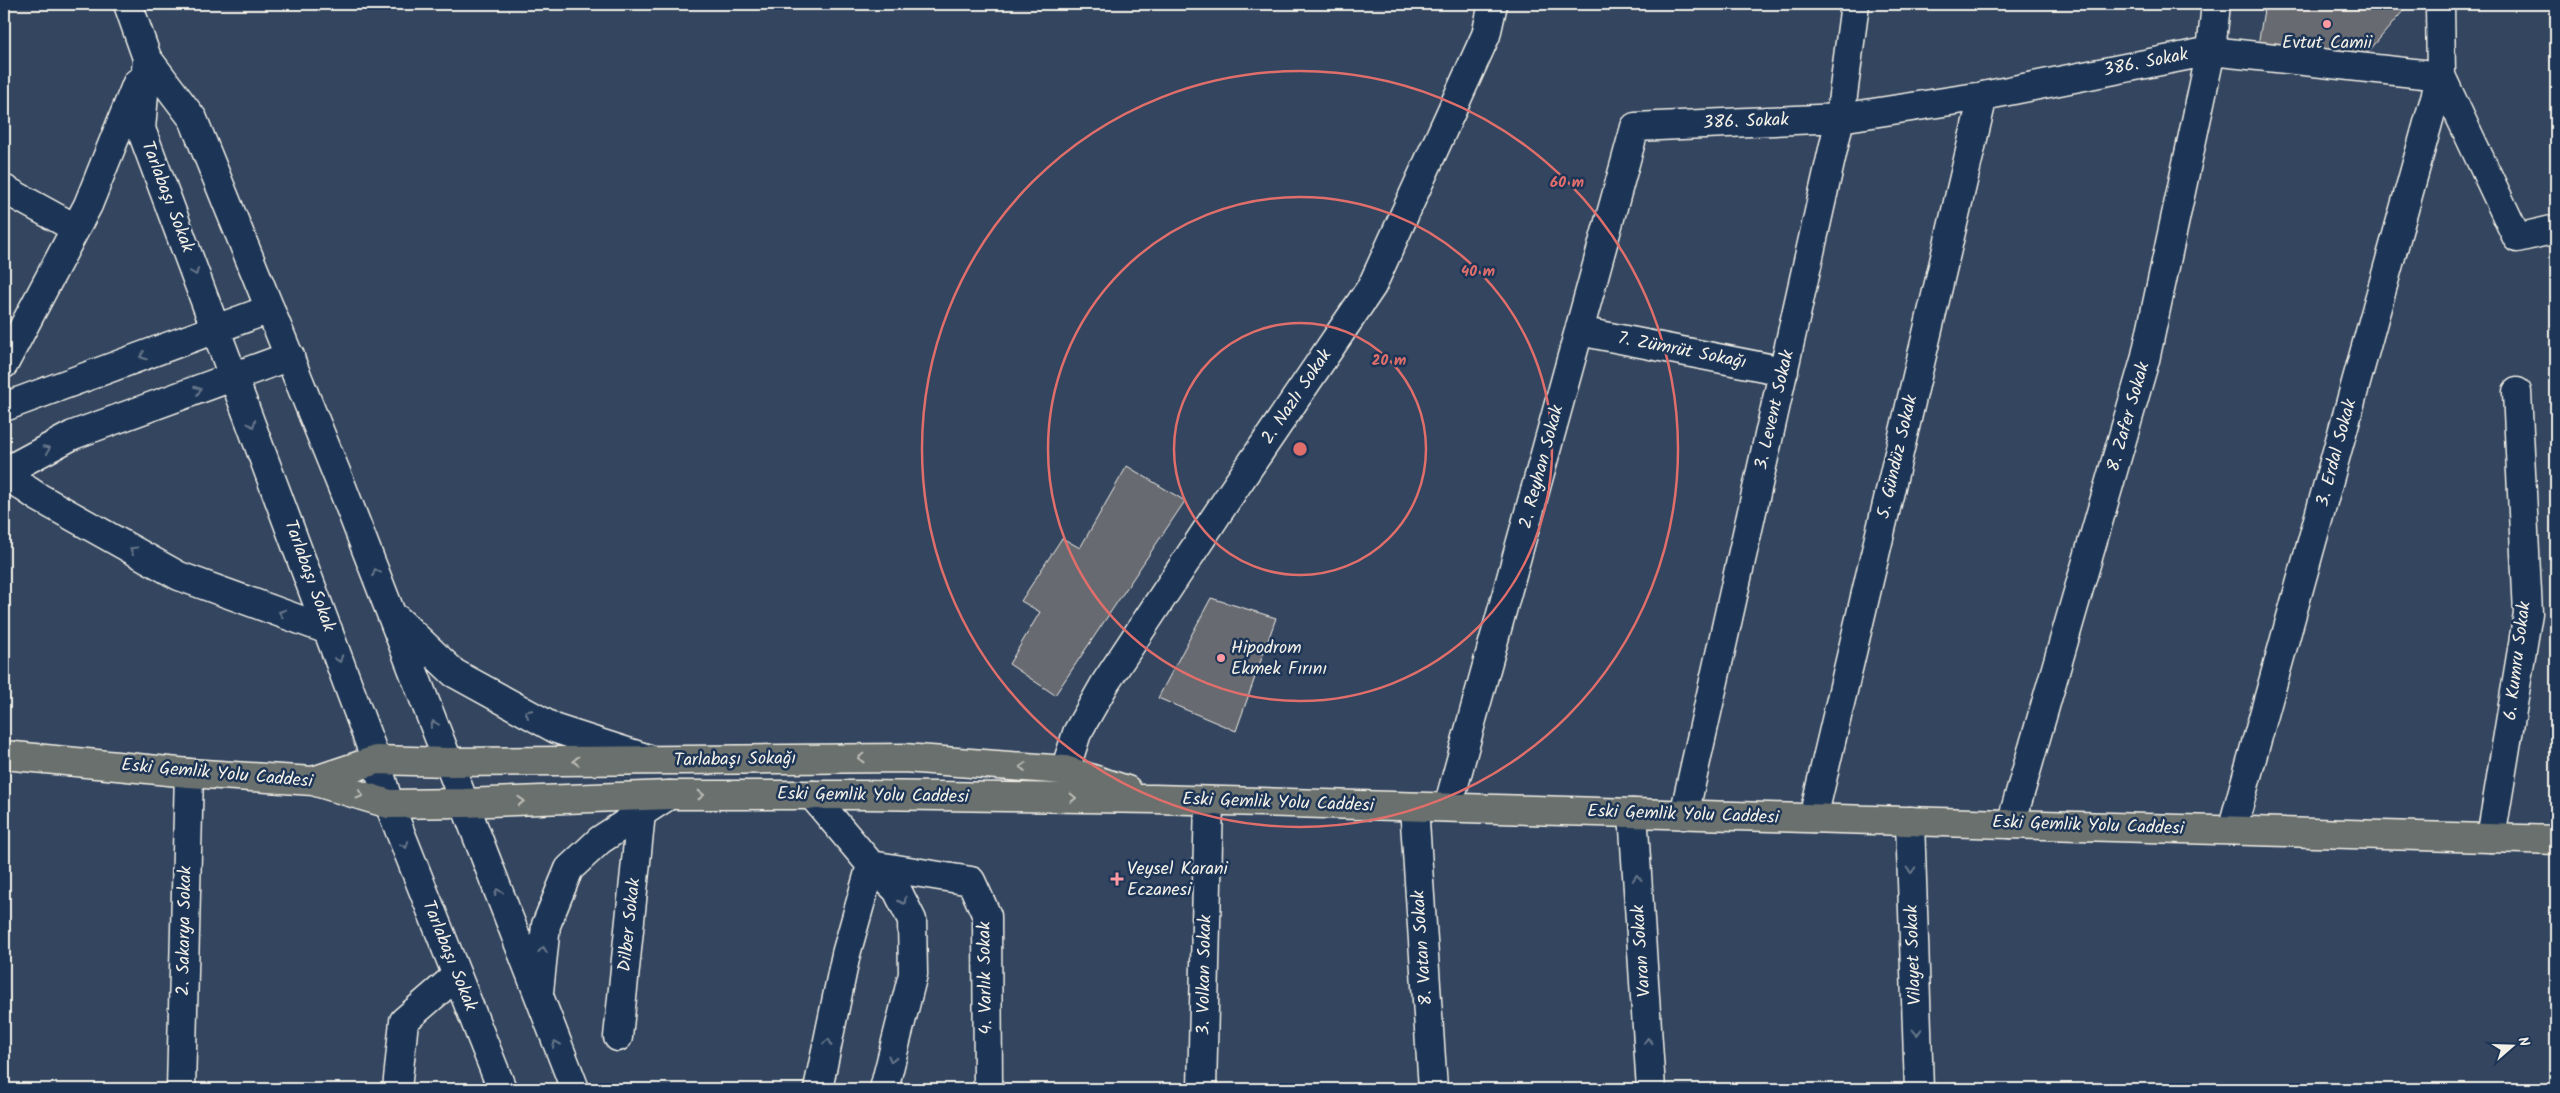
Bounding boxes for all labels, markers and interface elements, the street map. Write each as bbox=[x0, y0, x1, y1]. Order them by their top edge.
marker: Evtut Camii bbox=[2321, 18, 2333, 30]
place label: Evtut Camii bbox=[2282, 29, 2373, 58]
street label: 386. Sokak bbox=[2101, 40, 2191, 85]
street label: 386. Sokak bbox=[1703, 106, 1790, 138]
street label: Tarlabaşı Sokak bbox=[132, 137, 202, 258]
text: 60 m bbox=[1550, 171, 1584, 195]
text: 40 m bbox=[1461, 260, 1495, 284]
one-way arrow bbox=[189, 267, 199, 276]
street label: 7. Zümrüt Sokağı bbox=[1615, 324, 1749, 378]
street label: 2. Nazlı Sokak bbox=[1254, 343, 1340, 451]
street label: 3. Levent Sokak bbox=[1747, 347, 1803, 473]
text: 20 m bbox=[1372, 349, 1406, 373]
one-way arrow bbox=[139, 350, 147, 360]
street label: 8. Zafer Sokak bbox=[2099, 358, 2159, 475]
one-way arrow bbox=[193, 386, 202, 396]
street label: 5. Gündüz Sokak bbox=[1870, 392, 1926, 522]
street label: 3. Erdal Sokak bbox=[2309, 395, 2365, 510]
street label: 2. Reyhan Sokak bbox=[1512, 401, 1573, 532]
one-way arrow bbox=[246, 419, 256, 428]
centre of rings bbox=[1291, 440, 1309, 458]
one-way arrow bbox=[42, 445, 51, 455]
street label: Tarlabaşı Sokak bbox=[275, 516, 343, 637]
one-way arrow bbox=[129, 547, 138, 557]
one-way arrow bbox=[371, 569, 381, 577]
street label: 6. Kumru Sokak bbox=[2496, 599, 2540, 722]
one-way arrow bbox=[278, 609, 287, 619]
place label: Hipodrom Ekmek Fırını bbox=[1231, 634, 1327, 684]
marker: Hipodrom Ekmek Fırını bbox=[1215, 652, 1227, 664]
one-way arrow bbox=[333, 654, 343, 662]
one-way arrow bbox=[524, 709, 533, 719]
one-way arrow bbox=[430, 720, 440, 729]
street label: Tarlabaşı Sokağı bbox=[674, 744, 796, 776]
street label: Eski Gemlik Yolu Caddesi bbox=[120, 751, 315, 797]
one-way arrow bbox=[857, 753, 864, 763]
one-way arrow bbox=[572, 756, 580, 766]
one-way arrow bbox=[1019, 762, 1027, 773]
street label: Eski Gemlik Yolu Caddesi bbox=[777, 780, 970, 812]
street label: Eski Gemlik Yolu Caddesi bbox=[1182, 785, 1375, 821]
one-way arrow bbox=[355, 789, 363, 799]
one-way arrow bbox=[698, 790, 705, 800]
one-way arrow bbox=[1070, 793, 1077, 803]
one-way arrow bbox=[518, 796, 525, 806]
street label: Eski Gemlik Yolu Caddesi bbox=[1587, 797, 1780, 833]
street label: Eski Gemlik Yolu Caddesi bbox=[1992, 808, 2185, 844]
one-way arrow bbox=[399, 840, 409, 848]
place label: Veysel Karani Eczanesi bbox=[1127, 855, 1229, 905]
street label: 2. Sakarya Sokak bbox=[169, 865, 201, 996]
one-way arrow bbox=[1906, 866, 1917, 874]
marker: Veysel Karani Eczanesi bbox=[1111, 873, 1123, 885]
one-way arrow bbox=[1632, 874, 1643, 882]
street label: Dilber Sokak bbox=[611, 876, 649, 973]
one-way arrow bbox=[494, 889, 504, 897]
street label: 8. Vatan Sokak bbox=[1404, 889, 1441, 1007]
street label: Tarlabaşı Sokak bbox=[414, 896, 485, 1016]
one-way arrow bbox=[897, 896, 907, 905]
street label: Varan Sokak bbox=[1624, 903, 1660, 998]
street label: Vilayet Sokak bbox=[1898, 904, 1930, 1006]
street label: 3. Volkan Sokak bbox=[1189, 914, 1221, 1036]
street label: 4. Varlık Sokak bbox=[971, 921, 1001, 1035]
one-way arrow bbox=[537, 946, 548, 954]
north arrow bbox=[2488, 1020, 2538, 1070]
one-way arrow bbox=[1912, 1028, 1922, 1036]
text: N bbox=[2511, 1034, 2535, 1050]
one-way arrow bbox=[1642, 1036, 1653, 1044]
one-way arrow bbox=[822, 1037, 832, 1046]
one-way arrow bbox=[552, 1040, 563, 1049]
one-way arrow bbox=[887, 1054, 898, 1063]

